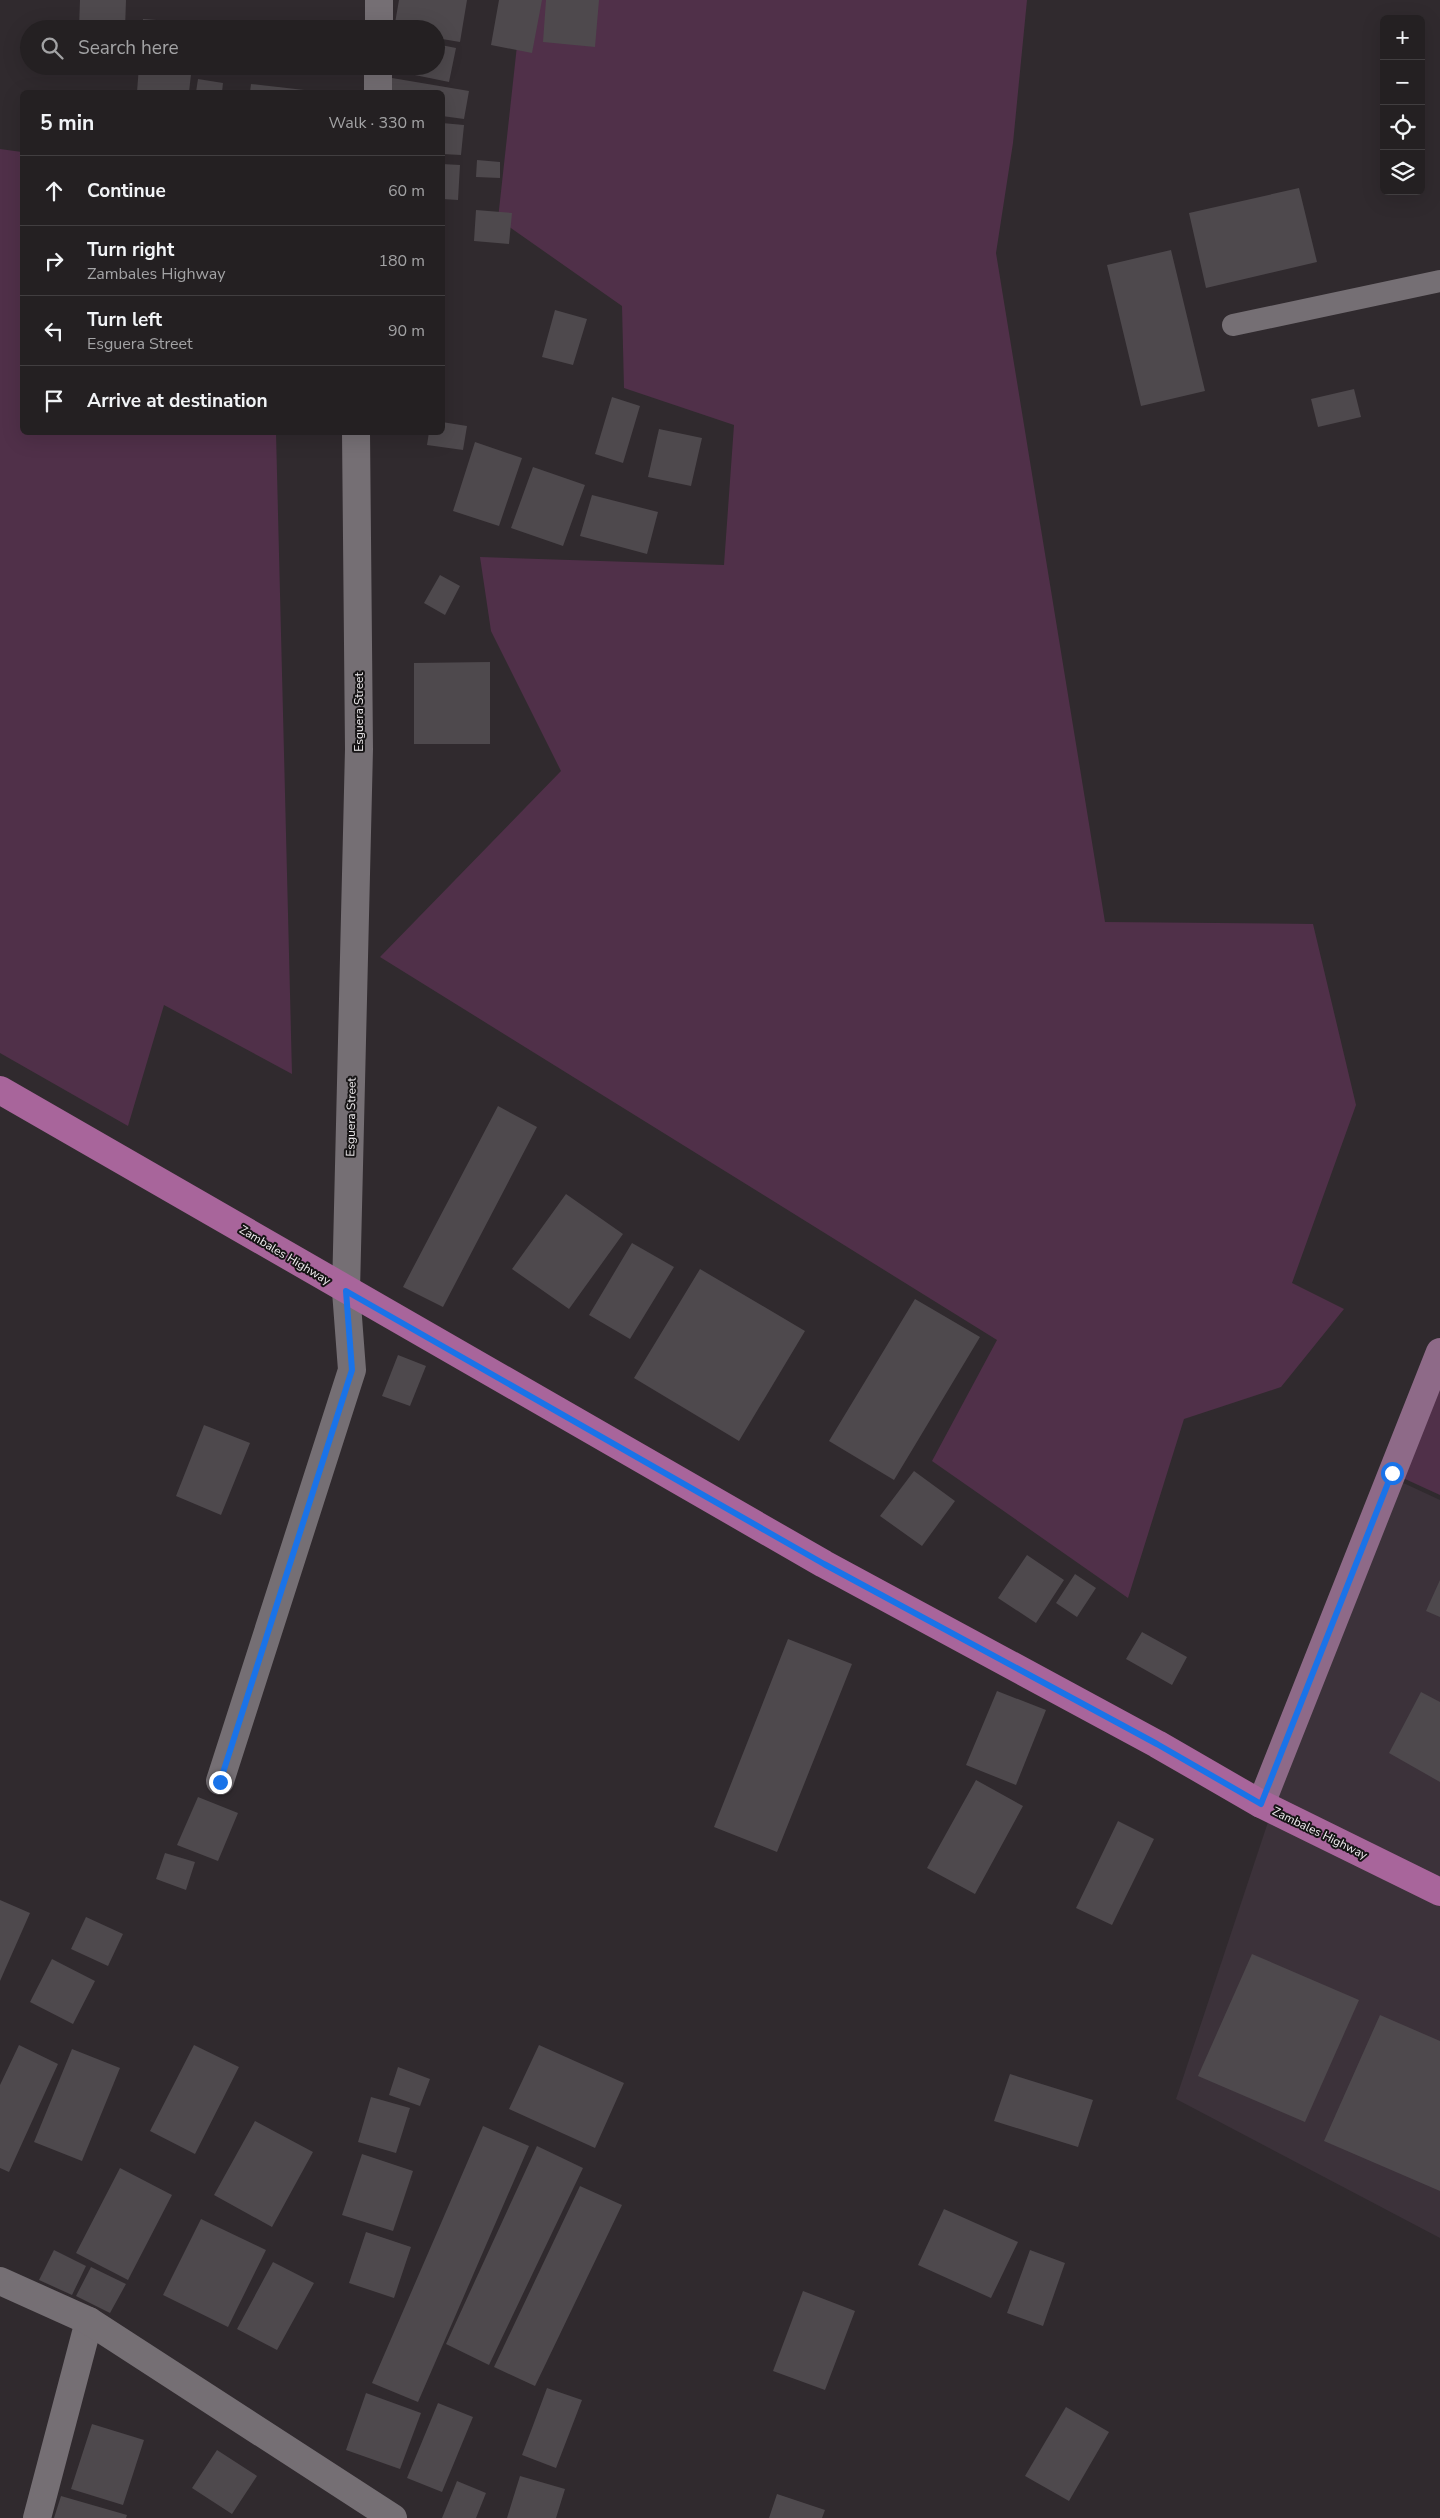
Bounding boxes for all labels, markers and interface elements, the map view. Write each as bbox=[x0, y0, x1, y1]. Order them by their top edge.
map controls bbox=[1380, 15, 1425, 195]
button: + bbox=[1380, 15, 1425, 60]
search box bbox=[20, 20, 445, 75]
icon: search bbox=[38, 34, 66, 62]
text: Search here bbox=[78, 35, 179, 61]
button: − bbox=[1380, 60, 1425, 105]
button: locate bbox=[1380, 105, 1425, 150]
text: 5 min bbox=[40, 109, 94, 137]
text: Walk · 330 m bbox=[329, 112, 425, 134]
button: layers bbox=[1380, 150, 1425, 195]
icon: ahead bbox=[40, 177, 68, 205]
text: Continue bbox=[87, 178, 166, 204]
text: 60 m bbox=[388, 180, 425, 202]
text: Turn right bbox=[87, 237, 174, 263]
icon: right bbox=[40, 247, 68, 275]
text: 180 m bbox=[378, 250, 425, 272]
text: Zambales Highway bbox=[87, 263, 225, 285]
text: Turn left bbox=[87, 307, 162, 333]
icon: left bbox=[40, 317, 68, 345]
text: 90 m bbox=[388, 320, 425, 342]
text: Esguera Street bbox=[87, 333, 193, 355]
icon: arrive bbox=[40, 387, 68, 415]
text: Arrive at destination bbox=[87, 388, 268, 414]
street label: Esguera Street bbox=[351, 672, 367, 752]
street label: Esguera Street bbox=[342, 1076, 360, 1157]
street label: Zambales Highway bbox=[236, 1221, 334, 1289]
route start bbox=[1381, 1462, 1404, 1485]
route end bbox=[209, 1771, 232, 1794]
street label: Zambales Highway bbox=[1270, 1803, 1371, 1863]

